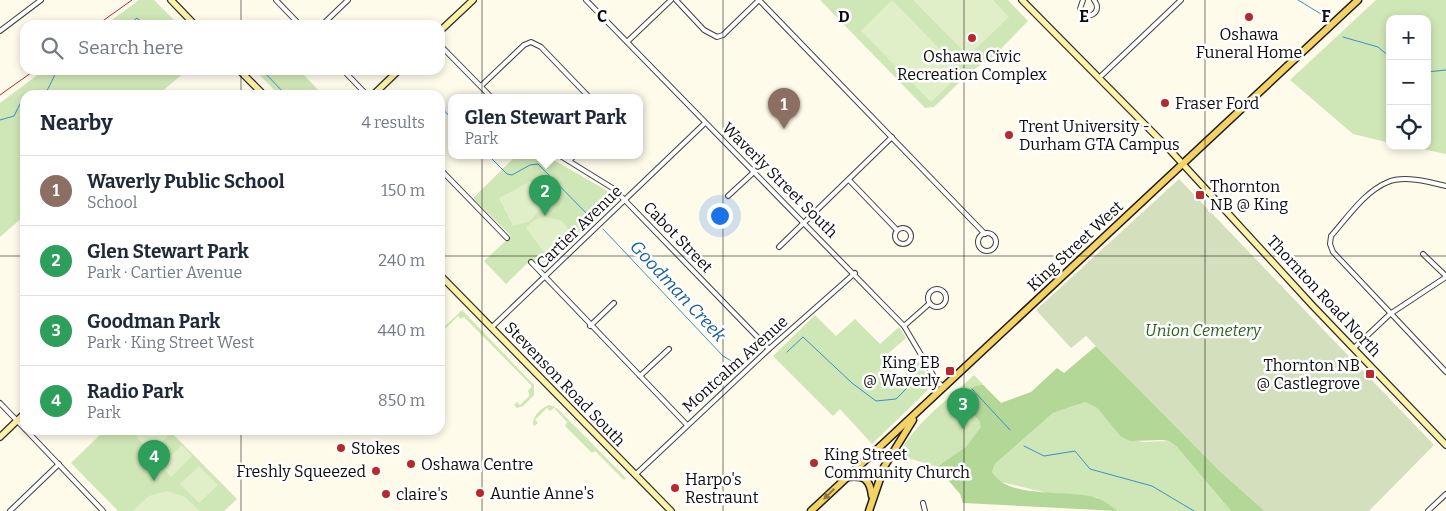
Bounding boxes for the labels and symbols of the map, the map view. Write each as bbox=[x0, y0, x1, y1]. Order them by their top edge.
text: C bbox=[597, 7, 607, 26]
text: D bbox=[838, 7, 850, 26]
text: E bbox=[1079, 7, 1089, 26]
text: F bbox=[1322, 7, 1331, 26]
marker: Oshawa Funeral Home bbox=[1243, 11, 1255, 23]
place label: Oshawa Funeral Home bbox=[1196, 25, 1302, 62]
marker: Oshawa Civic Recreation Complex bbox=[966, 32, 978, 44]
place label: Oshawa Civic Recreation Complex bbox=[897, 47, 1047, 84]
pin: 1 bbox=[768, 88, 800, 129]
place label: Fraser Ford bbox=[1175, 94, 1260, 113]
marker: Fraser Ford bbox=[1159, 97, 1171, 109]
place label: Trent University - Durham GTA Campus bbox=[1019, 117, 1180, 154]
street label: Waverly Street South bbox=[718, 118, 842, 242]
marker: Trent University - Durham GTA Campus bbox=[1003, 129, 1015, 141]
pin: 2 bbox=[529, 175, 561, 216]
place label: Thornton NB @ King bbox=[1210, 177, 1288, 214]
street label: Cartier Avenue bbox=[532, 181, 626, 273]
marker: Thornton NB @ King bbox=[1194, 189, 1206, 201]
street label: King Street West bbox=[1023, 197, 1127, 295]
street label: Cabot Street bbox=[639, 198, 717, 277]
your location bbox=[707, 203, 733, 229]
street label: Thornton Road North bbox=[1263, 232, 1385, 360]
water label: Goodman Creek bbox=[625, 236, 731, 346]
street label: Montcalm Avenue bbox=[679, 312, 791, 416]
street label: Stevenson Road South bbox=[501, 318, 629, 450]
park label: Union Cemetery bbox=[1145, 321, 1262, 340]
place label: King EB @ Waverly bbox=[863, 353, 941, 390]
place label: Thornton NB @ Castlegrove bbox=[1256, 356, 1360, 393]
marker: King EB @ Waverly bbox=[944, 365, 956, 377]
marker: Thornton NB @ Castlegrove bbox=[1364, 368, 1376, 380]
pin: 3 bbox=[947, 388, 979, 429]
place label: Stokes bbox=[351, 439, 400, 458]
pin: 4 bbox=[138, 440, 170, 481]
marker: Stokes bbox=[335, 442, 347, 454]
place label: King Street Community Church bbox=[824, 445, 970, 482]
place label: Oshawa Centre bbox=[421, 455, 533, 474]
marker: King Street Community Church bbox=[808, 457, 820, 469]
marker: Oshawa Centre bbox=[405, 458, 417, 470]
place label: Freshly Squeezed bbox=[236, 462, 367, 481]
marker: Freshly Squeezed bbox=[370, 465, 382, 477]
place label: Harpo's Restraunt bbox=[685, 470, 759, 507]
marker: Harpo's Restraunt bbox=[669, 482, 681, 494]
place label: Auntie Anne's bbox=[490, 484, 594, 503]
place label: claire's bbox=[396, 485, 448, 504]
marker: Auntie Anne's bbox=[474, 487, 486, 499]
marker: claire's bbox=[380, 488, 392, 500]
one-way arrow bbox=[823, 488, 835, 500]

